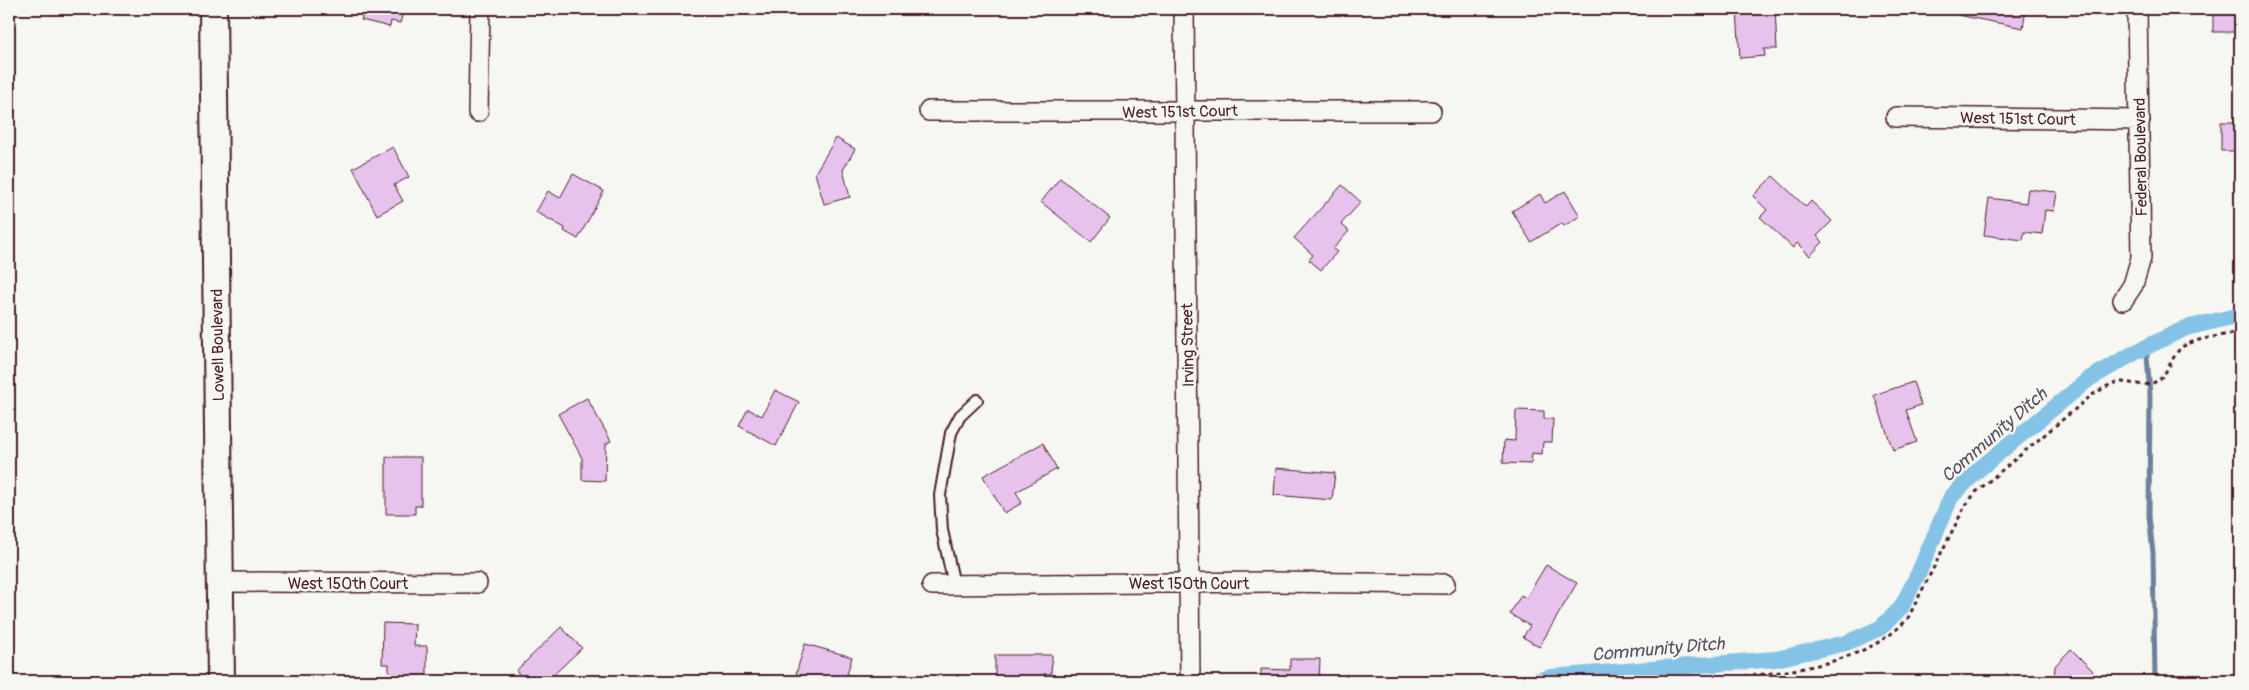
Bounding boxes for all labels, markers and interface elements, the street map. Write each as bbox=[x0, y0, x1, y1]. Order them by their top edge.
street label: Federal Boulevard bbox=[2130, 98, 2152, 216]
street label: West 151st Court bbox=[1122, 101, 1239, 123]
street label: West 151st Court bbox=[1960, 108, 2076, 130]
street label: Lowell Boulevard bbox=[207, 289, 229, 401]
street label: Irving Street bbox=[1177, 302, 1199, 387]
water label: Community Ditch bbox=[1937, 382, 2053, 488]
street label: West 150th Court bbox=[288, 574, 409, 594]
street label: West 150th Court bbox=[1129, 574, 1250, 594]
water label: Community Ditch bbox=[1591, 632, 1727, 667]

